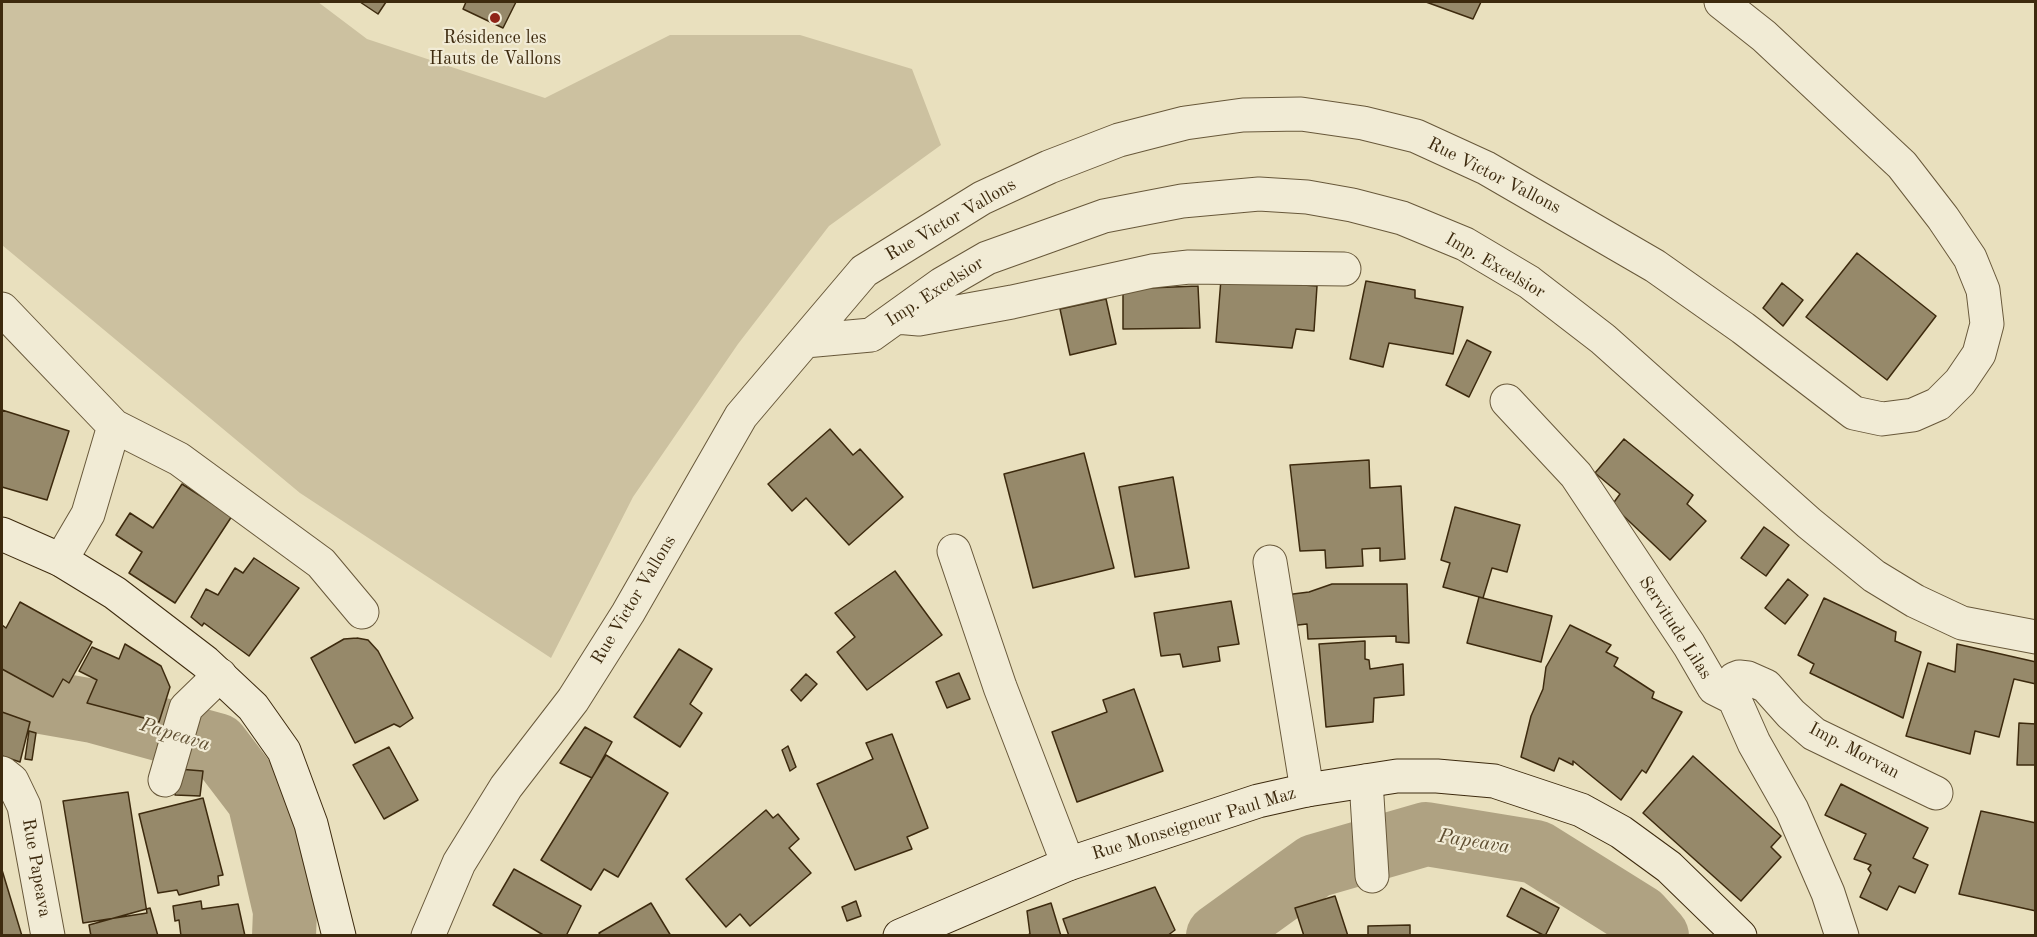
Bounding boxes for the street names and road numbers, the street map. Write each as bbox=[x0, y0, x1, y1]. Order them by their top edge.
street label: Rue Victor Vallons bbox=[1424, 133, 1564, 219]
street label: Rue Victor Vallons bbox=[882, 174, 1020, 266]
street label: Imp. Excelsior bbox=[1441, 229, 1549, 303]
street label: Imp. Excelsior bbox=[882, 252, 988, 332]
street label: Rue Victor Vallons bbox=[587, 532, 681, 668]
street label: Servitude Lilas bbox=[1634, 572, 1716, 684]
street label: Imp. Morvan bbox=[1805, 718, 1903, 784]
street label: Rue Monseigneur Paul Maz bbox=[1089, 783, 1299, 865]
street label: Rue Papeava bbox=[17, 817, 55, 919]

